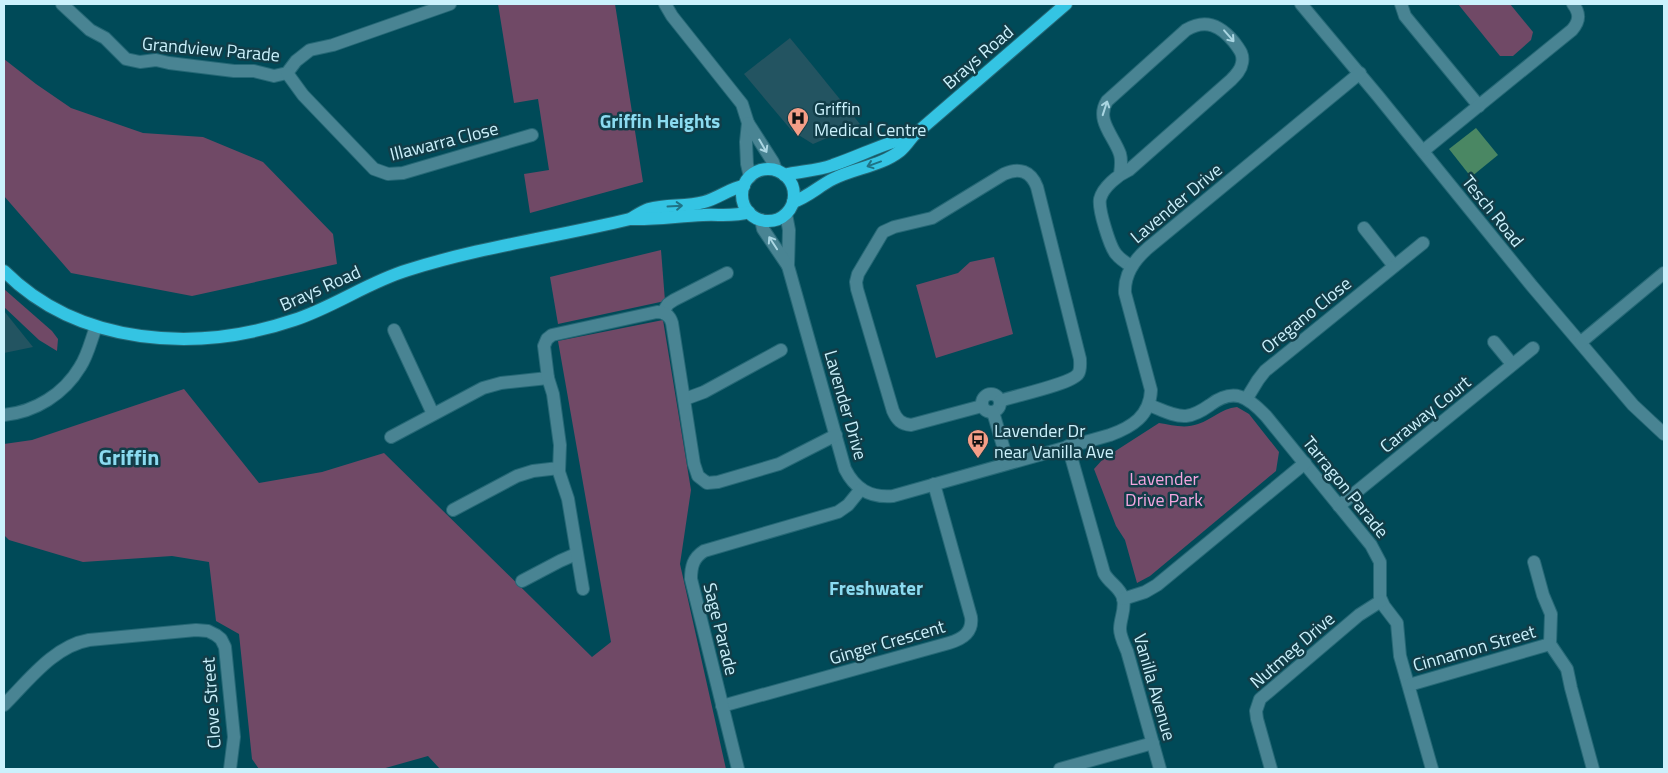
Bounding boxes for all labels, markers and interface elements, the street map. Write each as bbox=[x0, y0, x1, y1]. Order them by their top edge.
street label: Brays Road bbox=[937, 19, 1019, 95]
street label: Grandview Parade bbox=[141, 30, 281, 68]
one-way arrow bbox=[1223, 30, 1235, 43]
place label: Griffin Medical Centre bbox=[814, 95, 926, 143]
one-way arrow bbox=[1101, 101, 1111, 117]
district label: Griffin Heights bbox=[600, 106, 720, 135]
hospital icon: Griffin Medical Centre bbox=[786, 106, 810, 137]
street label: Illawarra Close bbox=[387, 115, 501, 167]
one-way arrow bbox=[758, 138, 768, 153]
street label: Lavender Drive bbox=[1124, 156, 1228, 250]
one-way arrow bbox=[867, 160, 882, 169]
street label: Tesch Road bbox=[1456, 169, 1530, 253]
one-way arrow bbox=[667, 201, 683, 210]
one-way arrow bbox=[768, 237, 778, 251]
street label: Brays Road bbox=[275, 258, 365, 318]
street label: Oregano Close bbox=[1255, 270, 1357, 360]
street label: Lavender Drive bbox=[817, 347, 875, 463]
street label: Caraway Court bbox=[1374, 368, 1477, 459]
place label: Lavender Dr near Vanilla Ave bbox=[994, 417, 1114, 465]
bus stop icon: Lavender Dr near Vanilla Ave bbox=[966, 428, 990, 459]
street label: Tarragon Parade bbox=[1296, 430, 1396, 544]
district label: Griffin bbox=[99, 440, 159, 474]
park label: Lavender Drive Park bbox=[1125, 465, 1203, 513]
district label: Freshwater bbox=[829, 573, 923, 602]
street label: Sage Parade bbox=[696, 580, 746, 678]
street label: Nutmeg Drive bbox=[1244, 605, 1340, 695]
street label: Ginger Crescent bbox=[826, 612, 949, 671]
street label: Cinnamon Street bbox=[1409, 617, 1539, 678]
street label: Vanilla Avenue bbox=[1127, 630, 1183, 744]
street label: Clove Street bbox=[194, 656, 228, 749]

